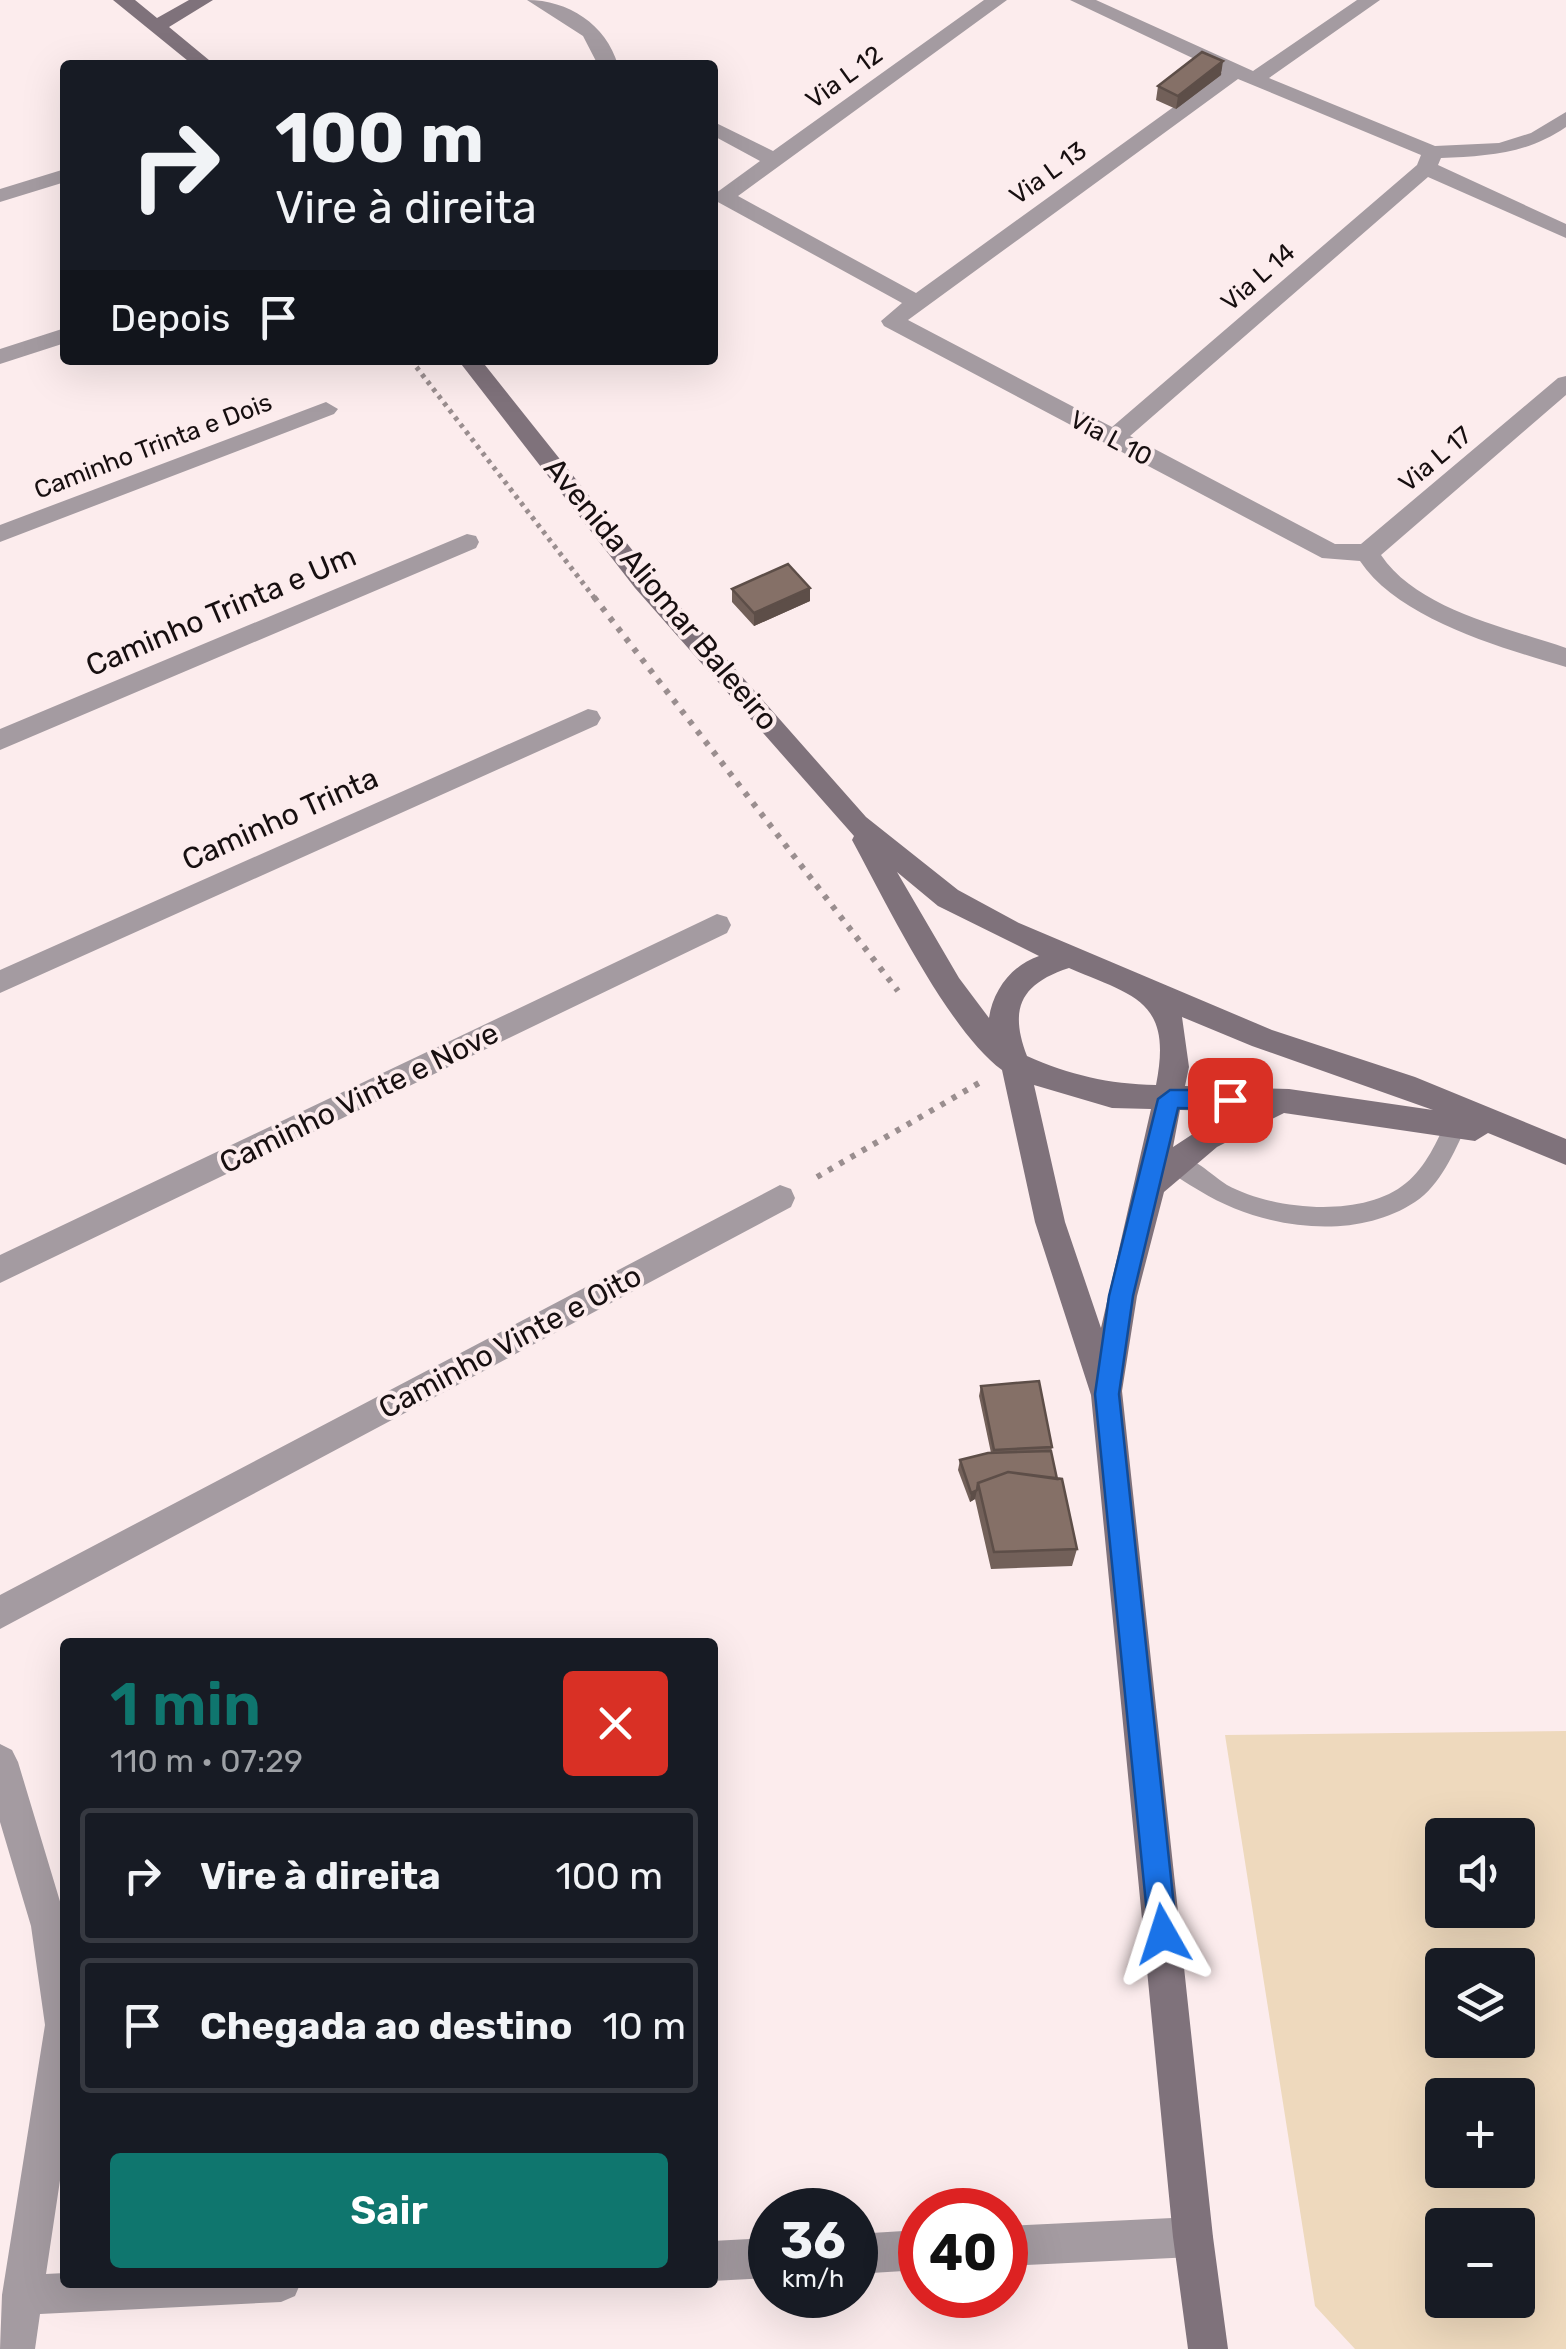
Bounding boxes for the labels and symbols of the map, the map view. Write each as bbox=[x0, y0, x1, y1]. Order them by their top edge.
street label: Via L 12 bbox=[800, 40, 888, 114]
street label: Via L 13 bbox=[1004, 136, 1092, 210]
street label: Via L 14 bbox=[1215, 237, 1301, 317]
street label: Caminho Trinta e Dois bbox=[30, 387, 276, 505]
street label: Via L 10 bbox=[1065, 404, 1157, 472]
street label: Via L 17 bbox=[1393, 420, 1477, 498]
street label: Avenida Aliomar Baleeiro bbox=[536, 450, 786, 738]
street label: Caminho Trinta e Um bbox=[81, 538, 361, 684]
street label: Caminho Trinta bbox=[176, 760, 384, 878]
street label: Caminho Vinte e Nove bbox=[214, 1015, 504, 1181]
pin bbox=[1188, 1058, 1273, 1143]
street label: Caminho Vinte e Oito bbox=[373, 1258, 647, 1426]
position arrow bbox=[1111, 1882, 1215, 1986]
speed limit sign: 40 bbox=[898, 2188, 1028, 2318]

